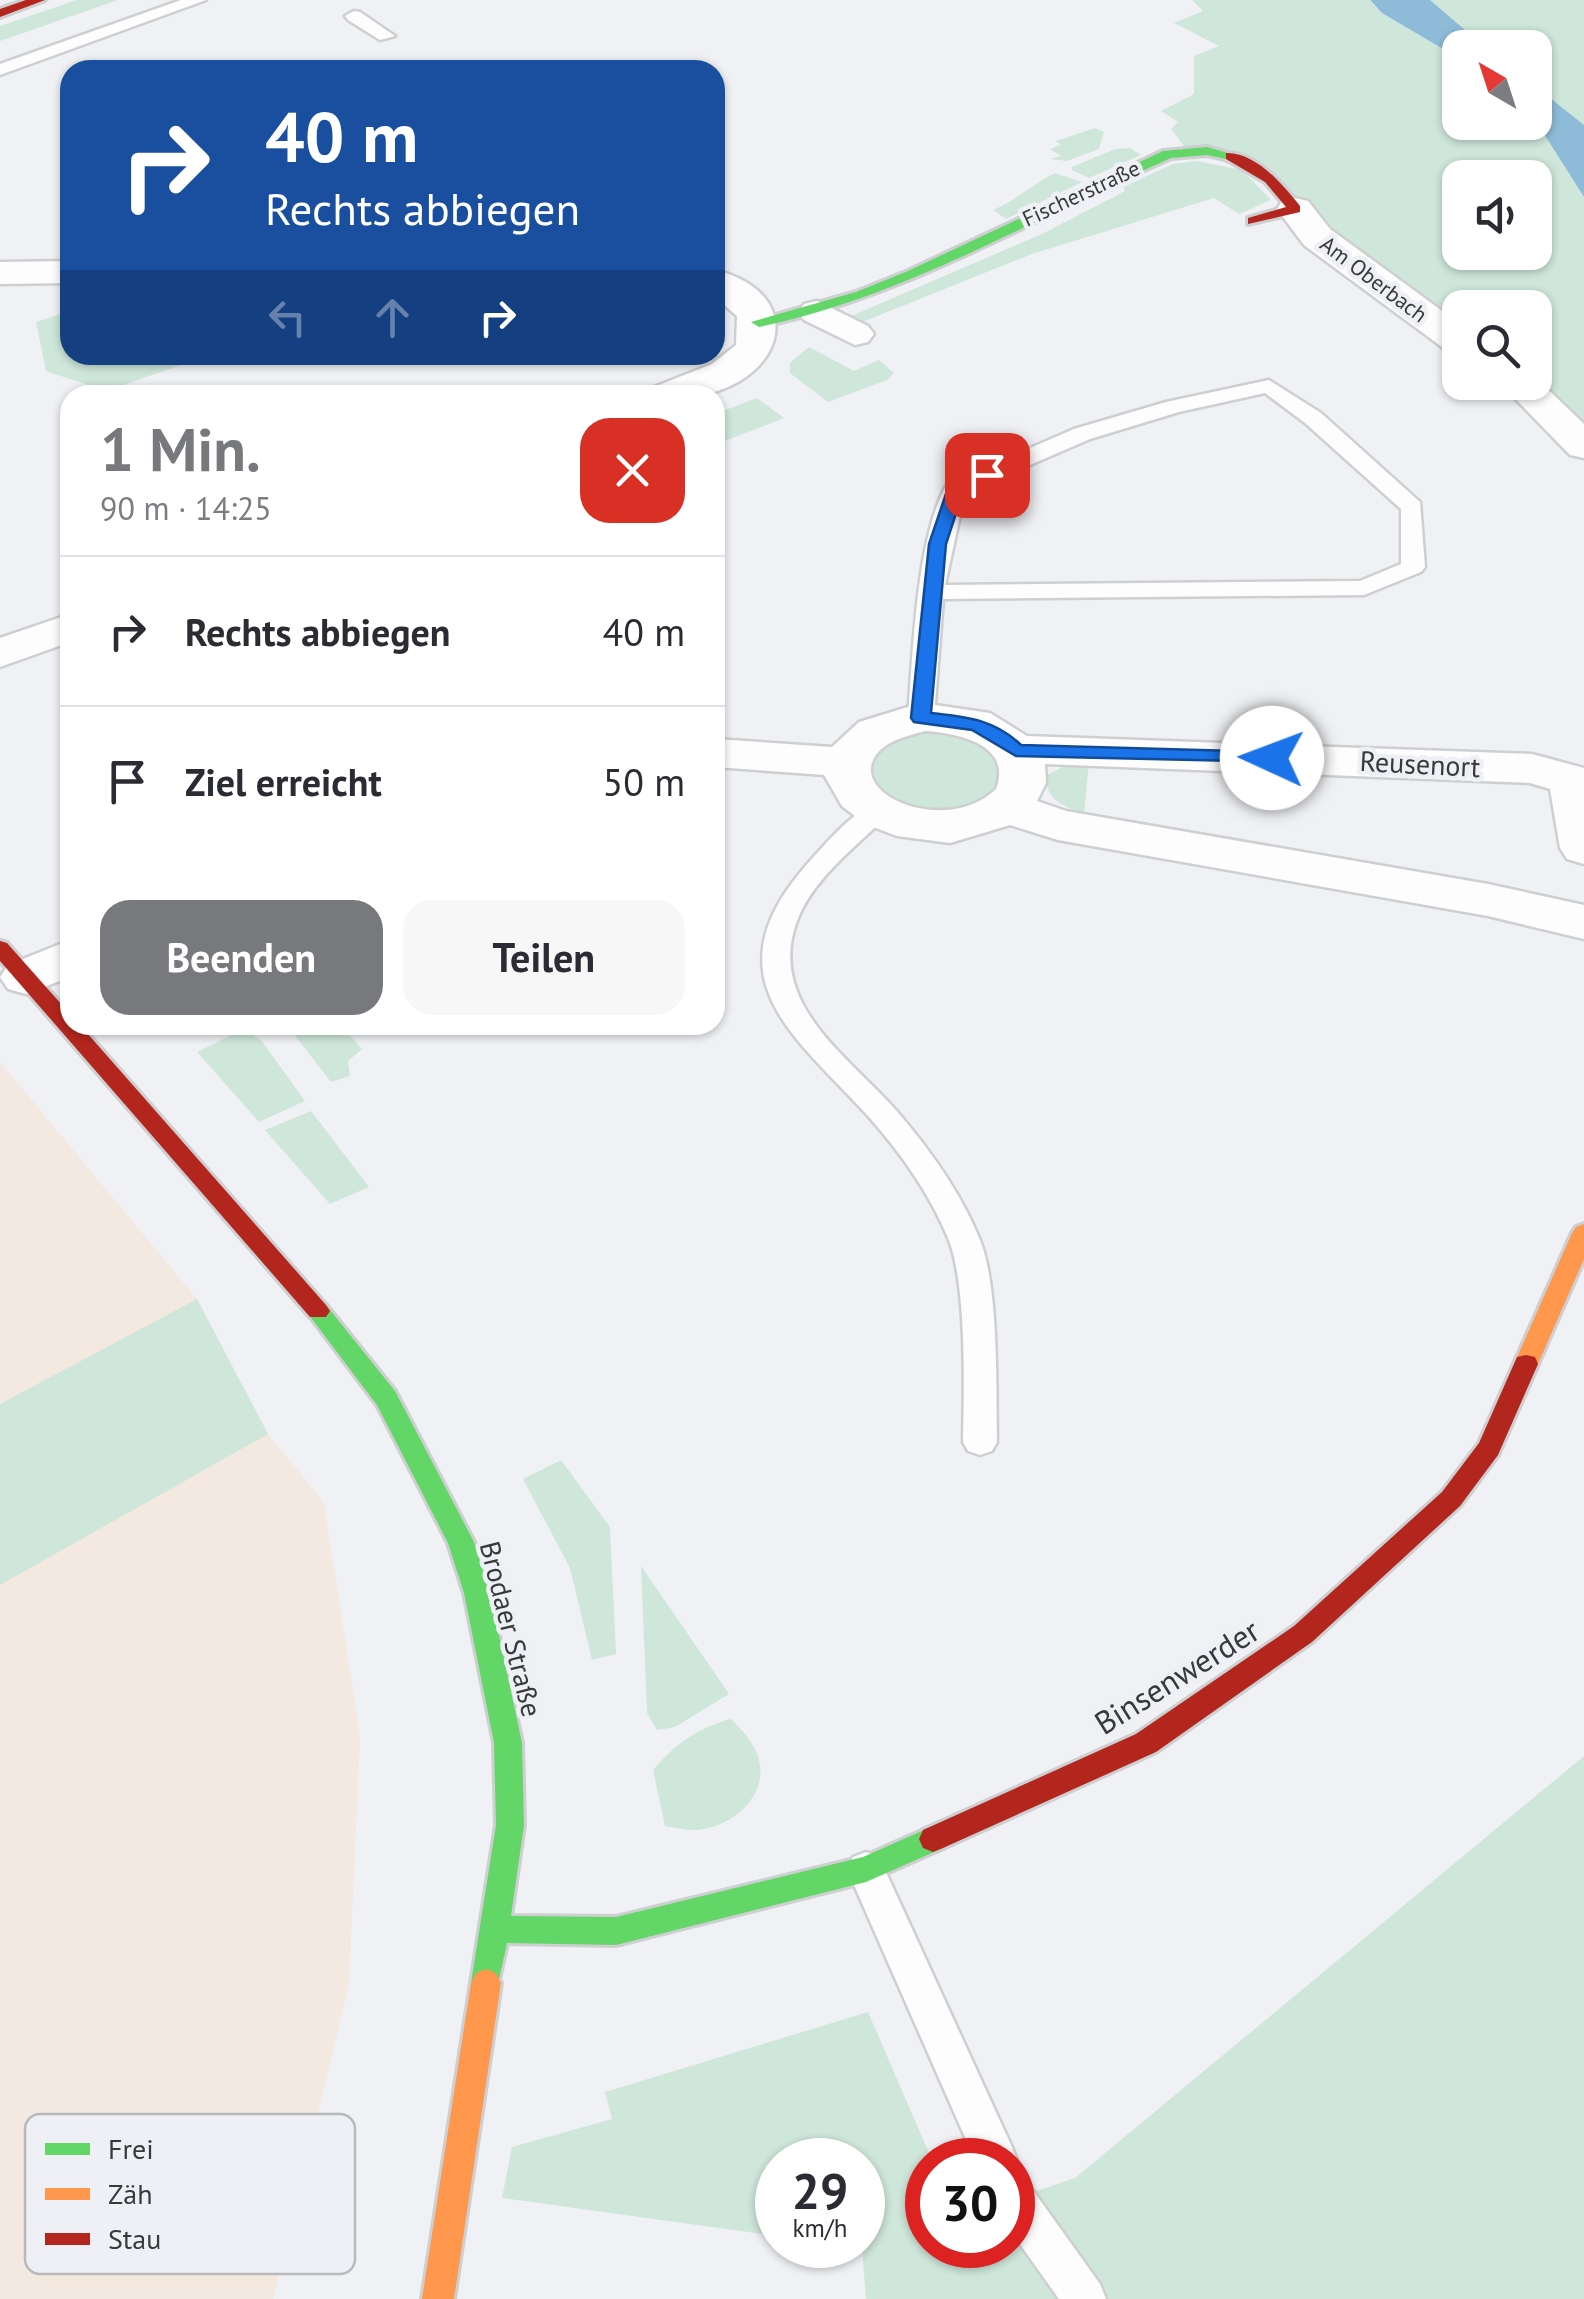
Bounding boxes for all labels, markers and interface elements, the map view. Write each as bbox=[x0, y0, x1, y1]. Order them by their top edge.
north arrow bbox=[1442, 30, 1552, 140]
map controls bbox=[1442, 30, 1552, 400]
text: 40 m bbox=[265, 91, 418, 181]
icon: right bbox=[100, 100, 230, 230]
street label: Fischerstraße bbox=[1018, 154, 1144, 232]
button: sound bbox=[1442, 160, 1552, 270]
text: Rechts abbiegen bbox=[265, 179, 580, 237]
street label: Am Oberbach bbox=[1315, 230, 1433, 328]
icon: left bbox=[260, 290, 315, 345]
icon: ahead bbox=[365, 290, 420, 345]
icon: right bbox=[470, 290, 525, 345]
button: search bbox=[1442, 290, 1552, 400]
text: 1 Min. bbox=[100, 410, 261, 488]
button: close bbox=[580, 418, 685, 523]
pin bbox=[945, 433, 1030, 518]
icon: arrive bbox=[960, 448, 1015, 503]
text: 90 m · 14:25 bbox=[100, 487, 272, 529]
icon: right bbox=[100, 604, 155, 659]
text: Rechts abbiegen bbox=[185, 607, 451, 656]
text: 40 m bbox=[603, 607, 685, 656]
position arrow bbox=[1220, 706, 1324, 810]
street label: Reusenort bbox=[1359, 742, 1482, 785]
icon: arrive bbox=[100, 754, 155, 809]
text: Ziel erreicht bbox=[185, 757, 382, 806]
text: 50 m bbox=[603, 757, 685, 806]
button: Beenden bbox=[100, 900, 383, 1015]
button: Teilen bbox=[403, 900, 685, 1015]
street label: Brodaer Straße bbox=[472, 1537, 551, 1720]
street label: Binsenwerder bbox=[1086, 1609, 1267, 1743]
legend bbox=[25, 2114, 355, 2274]
text: Frei bbox=[108, 2130, 154, 2167]
speed limit sign: 30 bbox=[905, 2138, 1035, 2268]
text: 29 bbox=[792, 2158, 848, 2223]
text: Zäh bbox=[108, 2175, 152, 2212]
text: km/h bbox=[793, 2212, 847, 2244]
text: Stau bbox=[108, 2220, 161, 2257]

